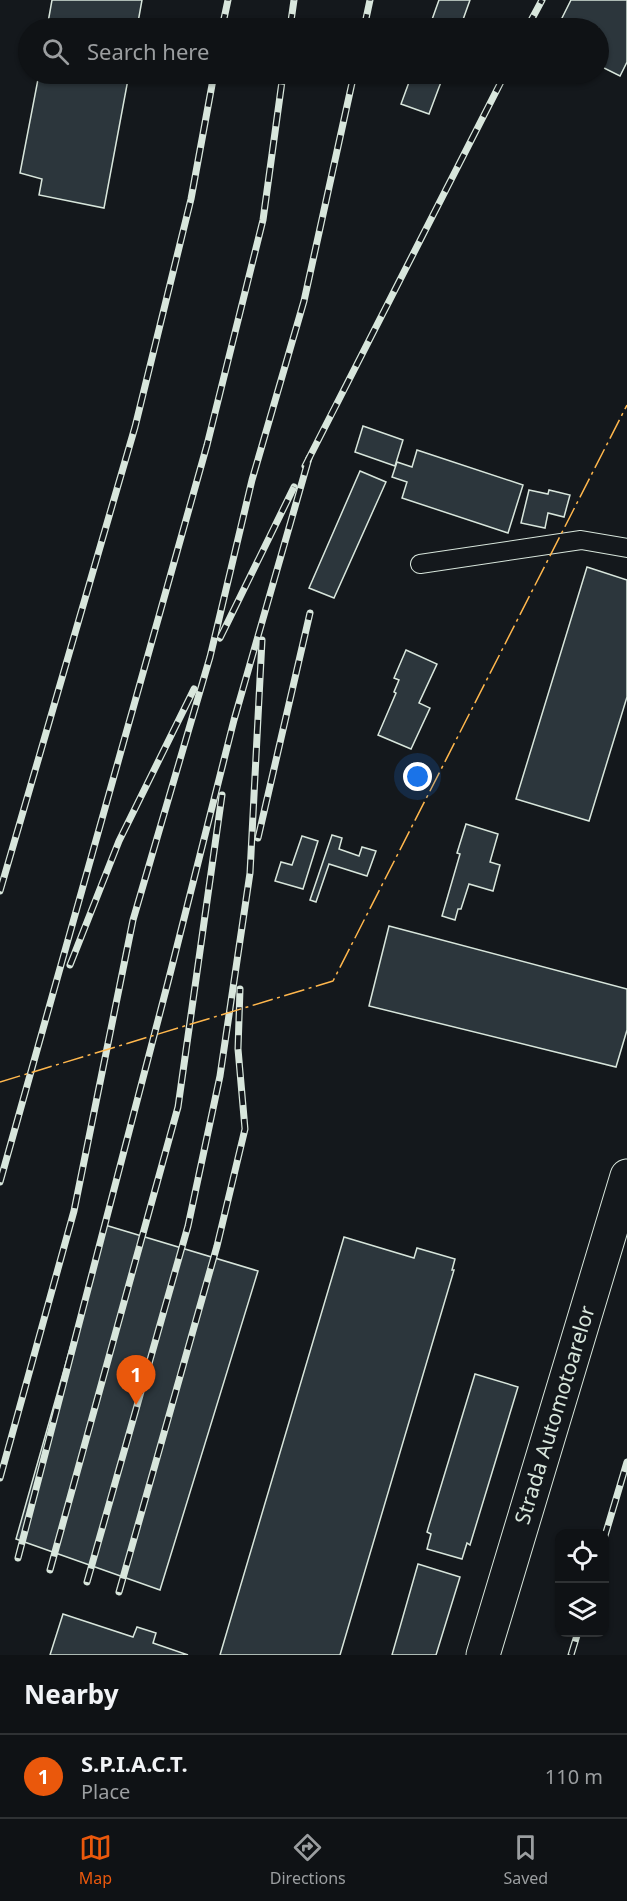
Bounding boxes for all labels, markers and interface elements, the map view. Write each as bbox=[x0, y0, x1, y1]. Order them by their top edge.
search box bbox=[18, 18, 609, 84]
icon: search bbox=[39, 35, 72, 68]
text: Search here bbox=[87, 36, 209, 66]
your location bbox=[403, 762, 432, 791]
street label: Strada Automotoarelor bbox=[507, 1302, 601, 1527]
pin: 1 bbox=[116, 1356, 156, 1405]
map controls bbox=[555, 1529, 609, 1637]
button: locate bbox=[555, 1529, 609, 1583]
button: layers bbox=[555, 1583, 609, 1637]
text: Nearby bbox=[24, 1676, 119, 1712]
text: S.P.I.A.C.T. bbox=[81, 1748, 188, 1778]
text: 1 bbox=[38, 1763, 49, 1790]
text: 110 m bbox=[545, 1763, 603, 1790]
text: Place bbox=[81, 1778, 130, 1805]
tab: Map bbox=[79, 1831, 112, 1889]
tab: Directions bbox=[270, 1831, 346, 1889]
tab: Saved bbox=[503, 1831, 548, 1889]

